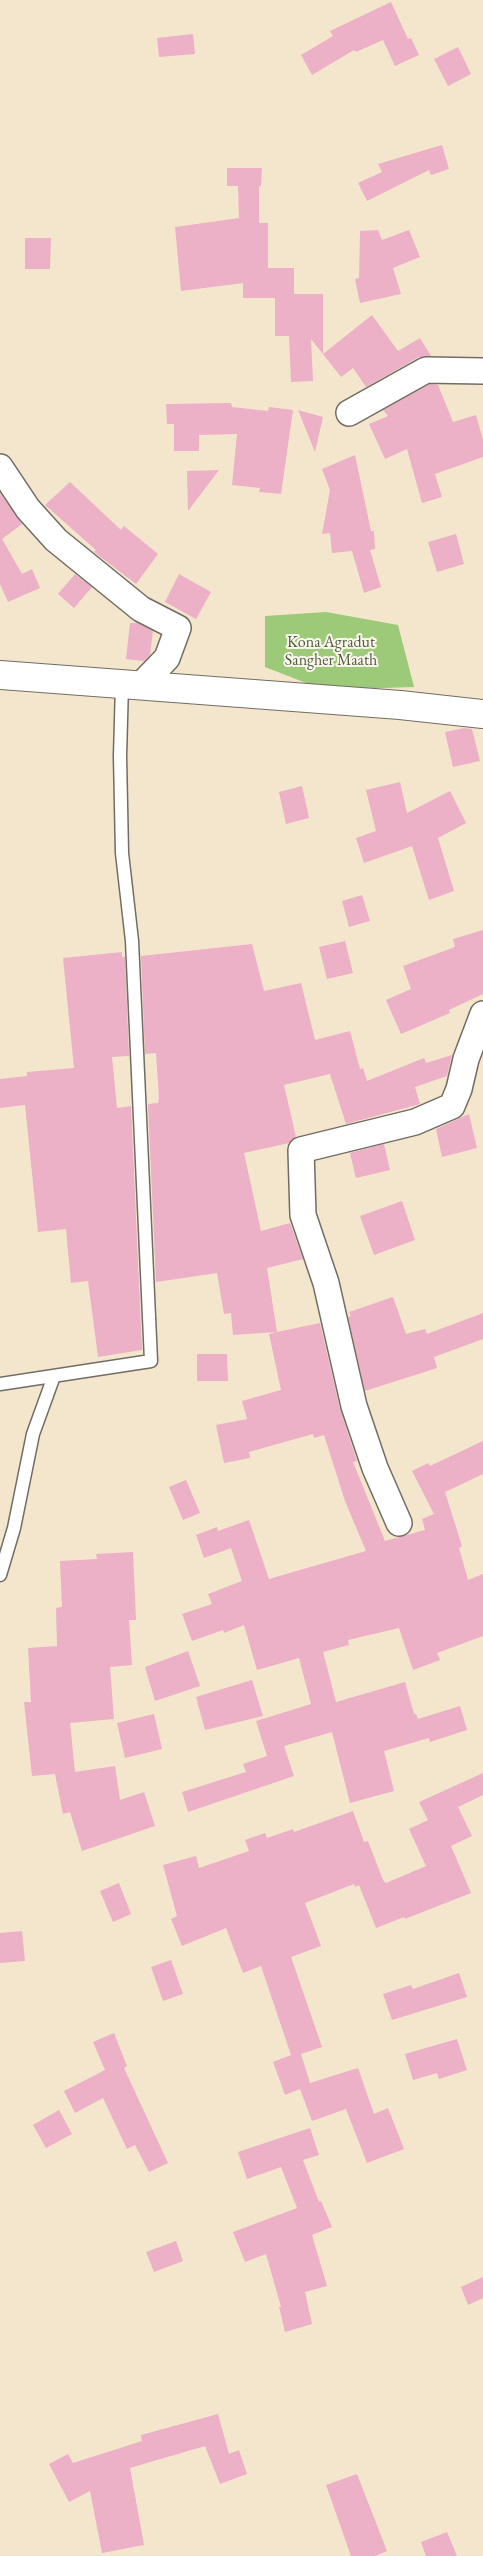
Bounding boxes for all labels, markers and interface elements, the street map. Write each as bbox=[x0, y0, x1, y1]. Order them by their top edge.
park label: Kona Agradut Sangher Maath bbox=[285, 633, 377, 671]

